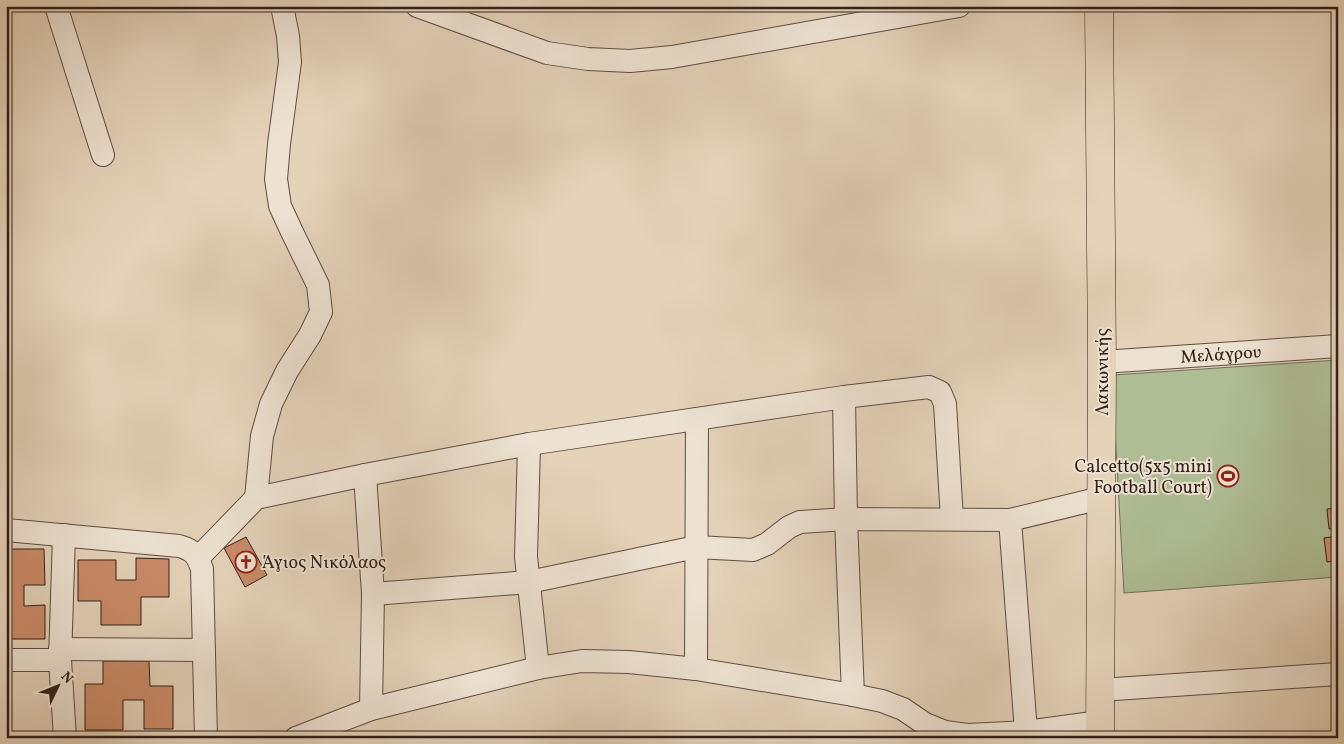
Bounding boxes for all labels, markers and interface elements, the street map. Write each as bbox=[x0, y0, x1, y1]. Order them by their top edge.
street label: Λακωνικής bbox=[1091, 328, 1116, 416]
street label: Μελάγρου bbox=[1180, 340, 1262, 371]
place label: Calcetto(5x5 mini Football Court) bbox=[1074, 455, 1212, 501]
sports icon: Calcetto(5x5 mini Football Court) bbox=[1216, 464, 1240, 488]
church icon: Άγιος Νικόλαος bbox=[234, 550, 258, 574]
place label: Άγιος Νικόλαος bbox=[262, 551, 386, 576]
north arrow bbox=[32, 662, 82, 712]
text: N bbox=[56, 668, 77, 688]

